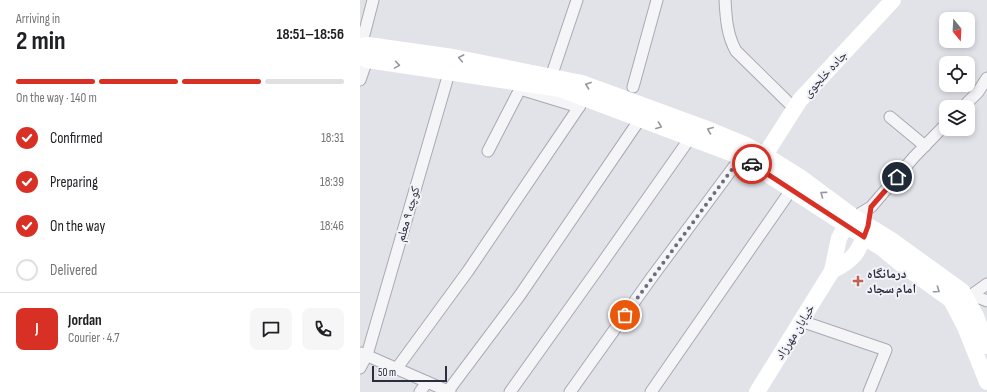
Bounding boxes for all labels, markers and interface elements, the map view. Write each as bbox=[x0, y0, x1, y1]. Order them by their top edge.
text: Arriving in bbox=[16, 11, 60, 27]
north arrow bbox=[939, 12, 975, 48]
map controls bbox=[939, 12, 975, 136]
text: 18:51–18:56 bbox=[277, 25, 344, 44]
text: 2 min bbox=[16, 26, 66, 57]
street label: جاده خلجوی bbox=[799, 47, 851, 101]
one-way arrow bbox=[458, 55, 464, 63]
button: locate bbox=[939, 56, 975, 92]
one-way arrow bbox=[394, 60, 400, 69]
one-way arrow bbox=[585, 81, 592, 90]
text: On the way · 140 m bbox=[16, 90, 97, 106]
button: layers bbox=[939, 100, 975, 136]
one-way arrow bbox=[655, 121, 662, 129]
icon: check bbox=[16, 127, 38, 149]
one-way arrow bbox=[707, 127, 714, 135]
text: Confirmed bbox=[50, 129, 103, 148]
text: 18:31 bbox=[321, 130, 344, 146]
courier bbox=[732, 144, 772, 184]
icon: car bbox=[741, 153, 763, 175]
pin bbox=[880, 160, 914, 194]
icon: home bbox=[886, 166, 908, 188]
icon: check bbox=[16, 171, 38, 193]
text: Preparing bbox=[50, 173, 98, 192]
text: 18:39 bbox=[320, 174, 344, 190]
street label: کوچه ۹ معلم bbox=[392, 184, 424, 244]
one-way arrow bbox=[820, 191, 827, 199]
icon: check bbox=[16, 215, 38, 237]
text: On the way bbox=[50, 217, 105, 236]
text: 18:46 bbox=[320, 218, 344, 234]
text: Delivered bbox=[50, 261, 97, 280]
place label: درمانگاه امام سجاد bbox=[867, 266, 916, 298]
marker: درمانگاه امام سجاد bbox=[852, 275, 864, 287]
one-way arrow bbox=[933, 285, 940, 293]
pin bbox=[608, 298, 642, 332]
street label: خیابان مهرزاد bbox=[772, 301, 818, 363]
icon: bag bbox=[614, 304, 636, 326]
button: chat bbox=[250, 308, 292, 350]
button: phone bbox=[302, 308, 344, 350]
text: Jordan bbox=[68, 311, 102, 330]
text: J bbox=[35, 319, 39, 338]
text: Courier · 4.7 bbox=[68, 330, 120, 346]
scale bar bbox=[372, 364, 447, 383]
text: 50 m bbox=[378, 366, 396, 379]

